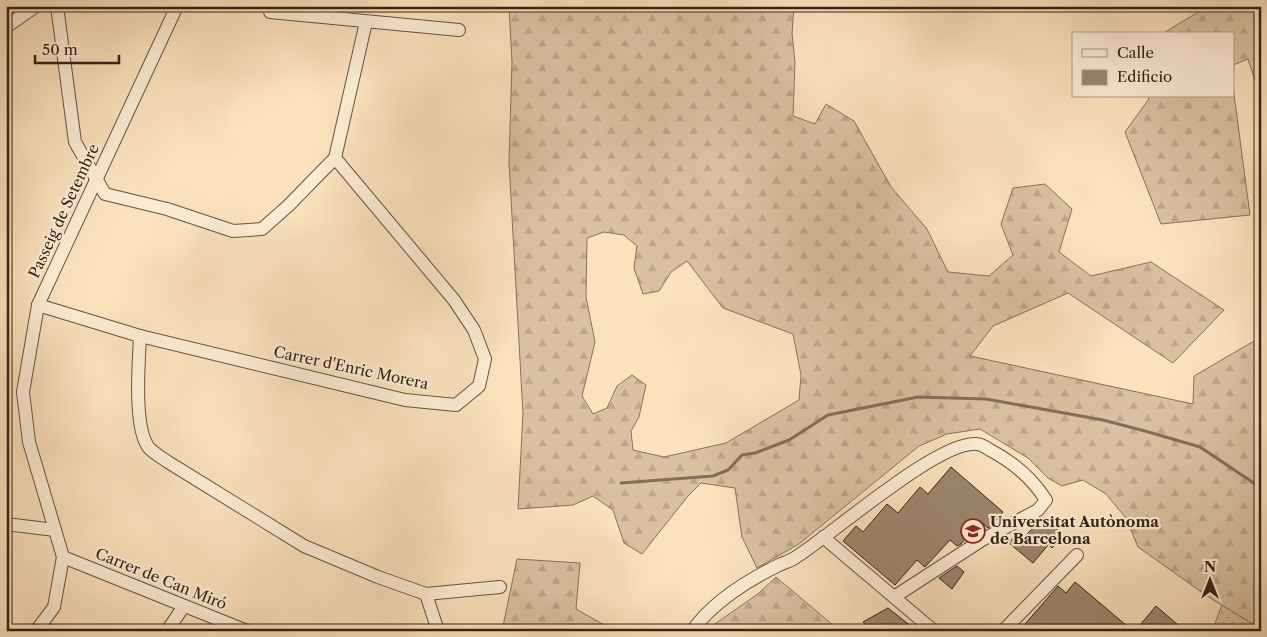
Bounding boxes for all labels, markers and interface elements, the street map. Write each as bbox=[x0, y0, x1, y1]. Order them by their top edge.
scale bar bbox=[35, 32, 119, 64]
legend bbox=[1072, 32, 1234, 98]
text: 50 m bbox=[42, 40, 78, 59]
text: Calle bbox=[1117, 43, 1154, 62]
text: Edificio bbox=[1117, 67, 1172, 86]
street label: Passeig de Setembre bbox=[24, 141, 103, 281]
street label: Carrer d'Enric Morera bbox=[272, 342, 430, 393]
place label: Universitat Autònoma de Barcelona bbox=[990, 512, 1159, 548]
school or university icon: Universitat Autònoma de Barcelona bbox=[960, 518, 986, 544]
street label: Carrer de Can Miró bbox=[93, 544, 230, 614]
north arrow bbox=[1184, 554, 1234, 604]
text: N bbox=[1204, 558, 1216, 576]

